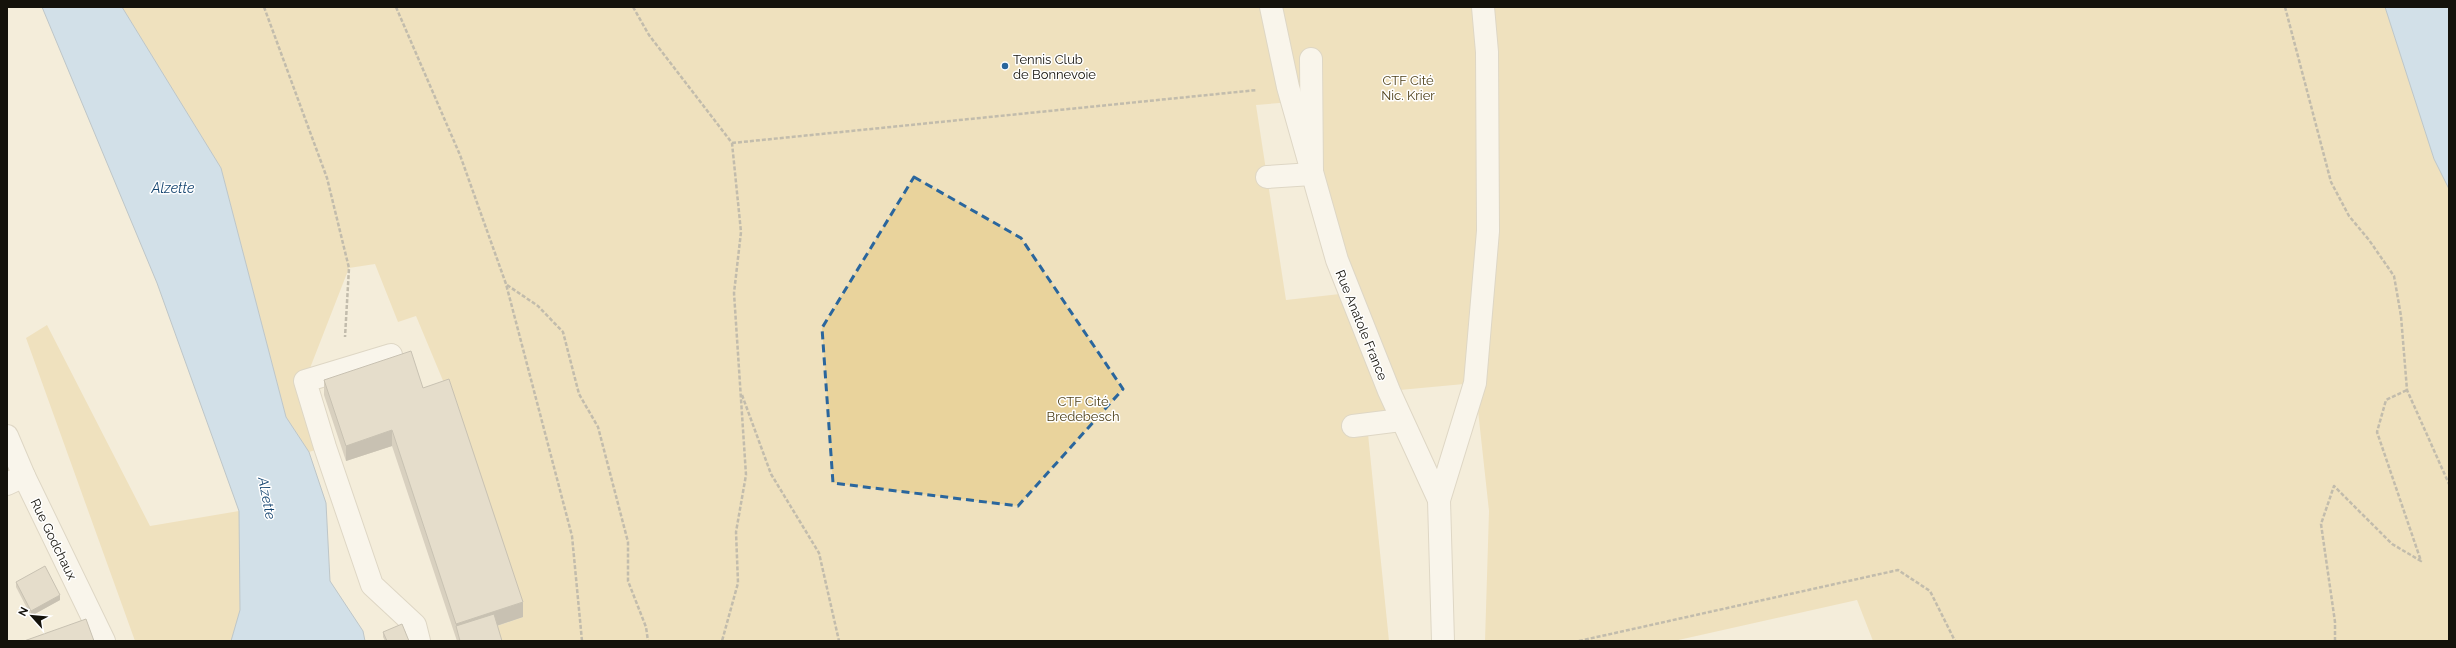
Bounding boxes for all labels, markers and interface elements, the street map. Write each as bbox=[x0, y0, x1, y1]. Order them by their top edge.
place label: Tennis Club de Bonnevoie bbox=[1013, 52, 1096, 82]
marker: Tennis Club de Bonnevoie bbox=[1000, 61, 1010, 71]
park label: CTF Cité Nic. Krier bbox=[1381, 73, 1435, 103]
water label: Alzette bbox=[151, 180, 195, 196]
street label: Rue Anatole France bbox=[1333, 268, 1391, 383]
park label: CTF Cité Bredebesch bbox=[1046, 394, 1120, 424]
water label: Alzette bbox=[255, 474, 279, 521]
street label: Rue Godchaux bbox=[27, 496, 80, 583]
north arrow bbox=[12, 596, 52, 636]
text: N bbox=[16, 605, 31, 618]

